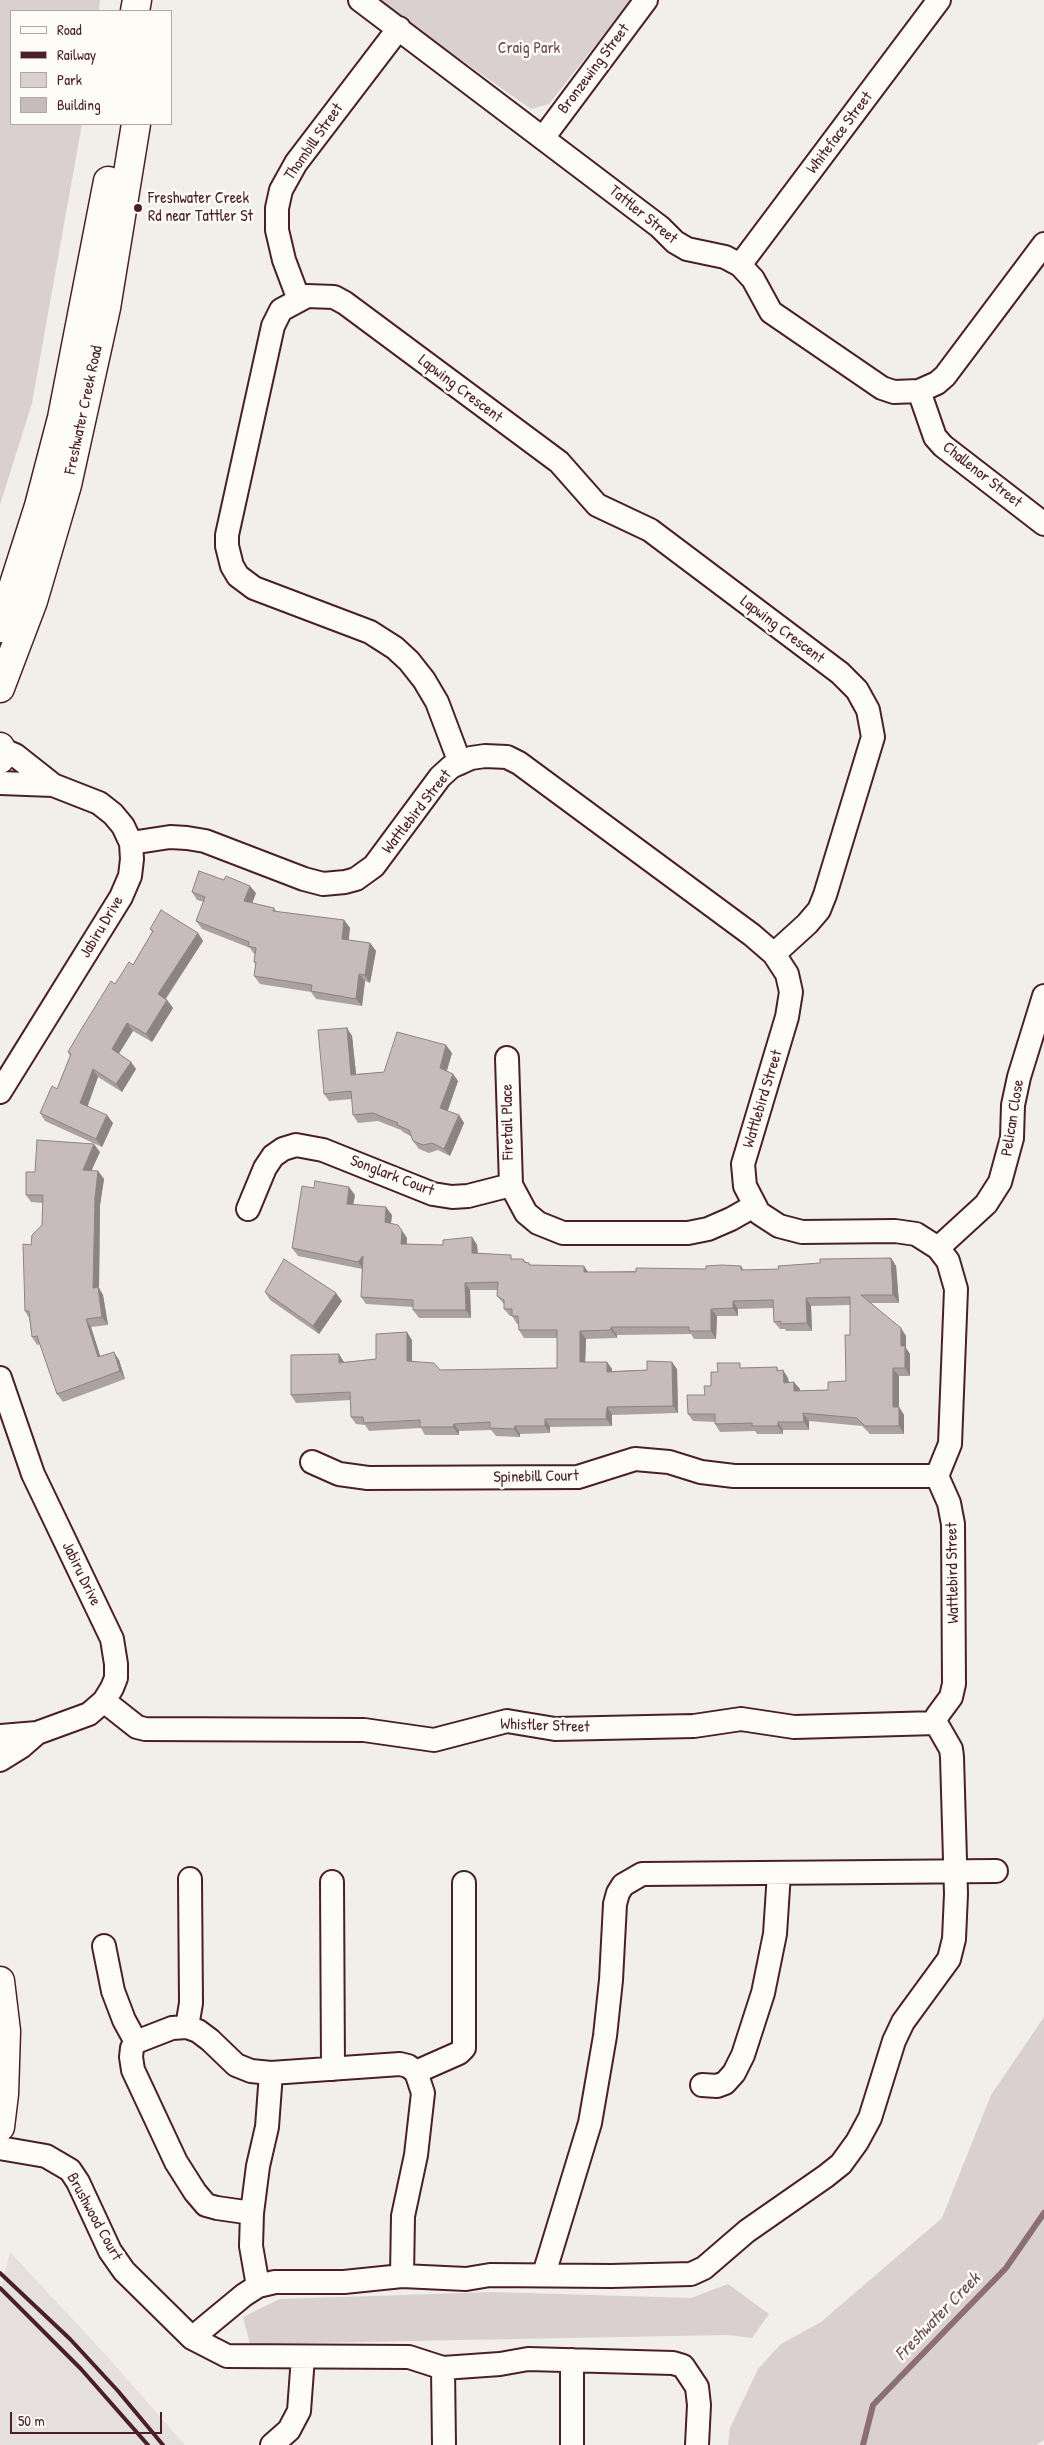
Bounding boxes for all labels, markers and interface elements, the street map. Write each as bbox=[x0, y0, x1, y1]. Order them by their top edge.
legend bbox=[10, 10, 172, 125]
text: Road bbox=[57, 19, 82, 40]
street label: Bronzewing Street bbox=[554, 20, 634, 118]
park label: Craig Park bbox=[498, 39, 560, 59]
text: Railway bbox=[57, 44, 96, 65]
text: Park bbox=[57, 69, 82, 90]
street label: Whiteface Street bbox=[803, 88, 877, 178]
text: Building bbox=[57, 94, 101, 115]
street label: Thombill Street bbox=[280, 100, 348, 184]
street label: Tattler Street bbox=[605, 182, 681, 248]
place label: Freshwater Creek Rd near Tattler St bbox=[148, 189, 253, 227]
marker: Freshwater Creek Rd near Tattler St bbox=[132, 202, 144, 214]
street label: Freshwater Creek Road bbox=[61, 344, 107, 476]
street label: Lapwing Crescent bbox=[414, 351, 506, 427]
street label: Challenor Street bbox=[938, 438, 1026, 512]
street label: Lapwing Crescent bbox=[736, 592, 828, 668]
street label: Wattlebird Street bbox=[378, 766, 456, 858]
street label: Jabiru Drive bbox=[76, 893, 128, 961]
street label: Wattlebird Street bbox=[739, 1048, 787, 1150]
street label: Pelican Close bbox=[997, 1078, 1029, 1158]
street label: Firetail Place bbox=[498, 1084, 518, 1160]
street label: Songlark Court bbox=[347, 1151, 437, 1201]
street label: Spinebill Court bbox=[493, 1467, 579, 1487]
street label: Wattlebird Street bbox=[943, 1522, 963, 1624]
street label: Jabiru Drive bbox=[57, 1539, 105, 1609]
street label: Whistler Street bbox=[500, 1715, 590, 1737]
street label: Brushwood Court bbox=[62, 2170, 126, 2264]
water label: Freshwater Creek bbox=[891, 2269, 985, 2365]
scale bar bbox=[12, 2402, 165, 2434]
text: 50 m bbox=[18, 2410, 45, 2431]

